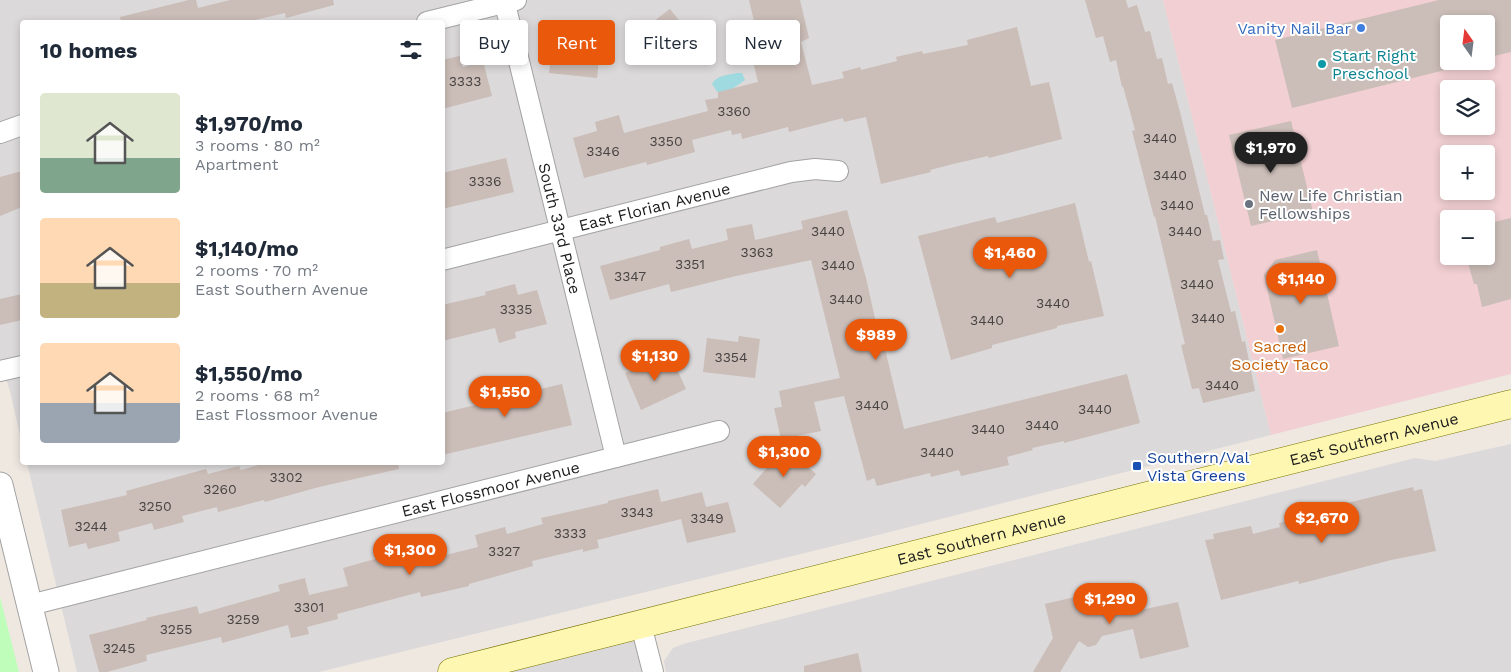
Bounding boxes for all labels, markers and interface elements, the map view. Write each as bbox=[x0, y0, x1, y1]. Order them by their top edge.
north arrow bbox=[1440, 15, 1495, 70]
map controls bbox=[1440, 15, 1495, 265]
place label: Vanity Nail Bar bbox=[1238, 19, 1351, 38]
chip: Buy bbox=[460, 20, 528, 65]
chip: Rent bbox=[538, 20, 615, 65]
chip: Filters bbox=[625, 20, 716, 65]
chip: New bbox=[726, 20, 800, 65]
marker: Vanity Nail Bar bbox=[1355, 22, 1367, 34]
icon: filters bbox=[397, 36, 425, 64]
text: 10 homes bbox=[40, 38, 137, 63]
place label: Start Right Preschool bbox=[1332, 46, 1416, 83]
marker: Start Right Preschool bbox=[1316, 58, 1328, 70]
house number: 3333 bbox=[449, 73, 481, 89]
button: layers bbox=[1440, 80, 1495, 135]
house number: 3360 bbox=[717, 103, 751, 119]
text: $1,970/mo bbox=[195, 111, 303, 136]
icon: home bbox=[80, 113, 140, 173]
house number: 3440 bbox=[1143, 130, 1177, 146]
pin: $1,970 bbox=[1230, 132, 1312, 174]
house number: 3350 bbox=[649, 133, 683, 149]
text: 3 rooms · 80 m² bbox=[195, 136, 320, 155]
text: $1,970 bbox=[1246, 138, 1296, 157]
house number: 3346 bbox=[586, 143, 620, 159]
button: + bbox=[1440, 145, 1495, 200]
text: Apartment bbox=[195, 155, 278, 174]
street label: South 33rd Place bbox=[534, 161, 585, 296]
house number: 3440 bbox=[1153, 167, 1187, 183]
house number: 3336 bbox=[469, 173, 502, 189]
street label: East Florian Avenue bbox=[577, 179, 732, 235]
place label: New Life Christian Fellowships bbox=[1259, 186, 1403, 223]
house number: 3440 bbox=[1160, 197, 1194, 213]
marker: New Life Christian Fellowships bbox=[1243, 198, 1255, 210]
button: − bbox=[1440, 210, 1495, 265]
house number: 3440 bbox=[811, 223, 845, 239]
house number: 3440 bbox=[1168, 223, 1202, 239]
text: $1,140/mo bbox=[195, 236, 299, 261]
pin: $1,460 bbox=[969, 236, 1051, 279]
icon: home bbox=[80, 238, 140, 298]
text: $1,460 bbox=[984, 243, 1036, 262]
house number: 3363 bbox=[741, 244, 774, 260]
house number: 3351 bbox=[675, 256, 705, 272]
house number: 3440 bbox=[821, 257, 855, 273]
text: 2 rooms · 70 m² bbox=[195, 261, 318, 280]
pin: $1,140 bbox=[1260, 262, 1342, 305]
house number: 3347 bbox=[614, 268, 646, 284]
text: $1,140 bbox=[1277, 269, 1325, 288]
house number: 3440 bbox=[1180, 276, 1214, 292]
text: East Southern Avenue bbox=[195, 280, 368, 299]
house number: 3440 bbox=[829, 291, 863, 307]
house number: 3440 bbox=[1036, 295, 1070, 311]
house number: 3335 bbox=[500, 301, 532, 317]
house number: 3440 bbox=[1191, 310, 1225, 326]
house number: 3440 bbox=[970, 312, 1004, 328]
pin: $989 bbox=[846, 318, 906, 361]
marker: Sacred Society Taco bbox=[1274, 323, 1286, 335]
text: $989 bbox=[856, 325, 896, 344]
place label: Sacred Society Taco bbox=[1231, 337, 1329, 374]
pin: $1,130 bbox=[614, 340, 696, 382]
text: $1,130 bbox=[632, 346, 678, 365]
house number: 3354 bbox=[714, 349, 748, 365]
text: $1,550/mo bbox=[195, 361, 303, 386]
icon: home bbox=[80, 363, 140, 423]
pin: $1,550 bbox=[464, 376, 546, 418]
house number: 3440 bbox=[1205, 377, 1239, 393]
text: $1,550 bbox=[480, 382, 530, 401]
text: 2 rooms · 68 m² bbox=[195, 386, 320, 405]
house number: 3440 bbox=[855, 397, 889, 413]
house number: 3440 bbox=[1078, 401, 1112, 417]
text: East Flossmoor Avenue bbox=[195, 405, 378, 424]
street label: East Southern Avenue bbox=[1288, 409, 1460, 470]
house number: 3440 bbox=[1025, 417, 1059, 433]
house number: 3440 bbox=[971, 421, 1005, 437]
pin: $1,300 bbox=[743, 436, 825, 478]
text: $1,300 bbox=[758, 442, 810, 461]
house number: 3440 bbox=[920, 444, 954, 460]
place label: Southern/Val Vista Greens bbox=[1147, 448, 1249, 485]
street label: East Flossmoor Avenue bbox=[400, 458, 582, 521]
marker: Southern/Val Vista Greens bbox=[1131, 460, 1143, 472]
house number: 3302 bbox=[269, 469, 303, 485]
house number: 3260 bbox=[203, 481, 237, 497]
house number: 3250 bbox=[138, 498, 172, 514]
pin: $2,670 bbox=[1281, 502, 1363, 544]
house number: 3343 bbox=[620, 504, 654, 520]
street label: East Southern Avenue bbox=[895, 508, 1068, 569]
text: $2,670 bbox=[1295, 508, 1349, 527]
house number: 3349 bbox=[690, 510, 724, 526]
house number: 3244 bbox=[74, 518, 108, 534]
house number: 3333 bbox=[554, 525, 586, 541]
pin: $1,300 bbox=[369, 534, 451, 576]
text: $1,300 bbox=[384, 540, 436, 559]
house number: 3327 bbox=[488, 543, 520, 559]
pin: $1,290 bbox=[1069, 582, 1151, 625]
text: $1,290 bbox=[1084, 589, 1136, 608]
house number: 3301 bbox=[294, 599, 324, 615]
house number: 3259 bbox=[226, 611, 260, 627]
house number: 3255 bbox=[160, 621, 192, 637]
house number: 3245 bbox=[103, 640, 135, 656]

